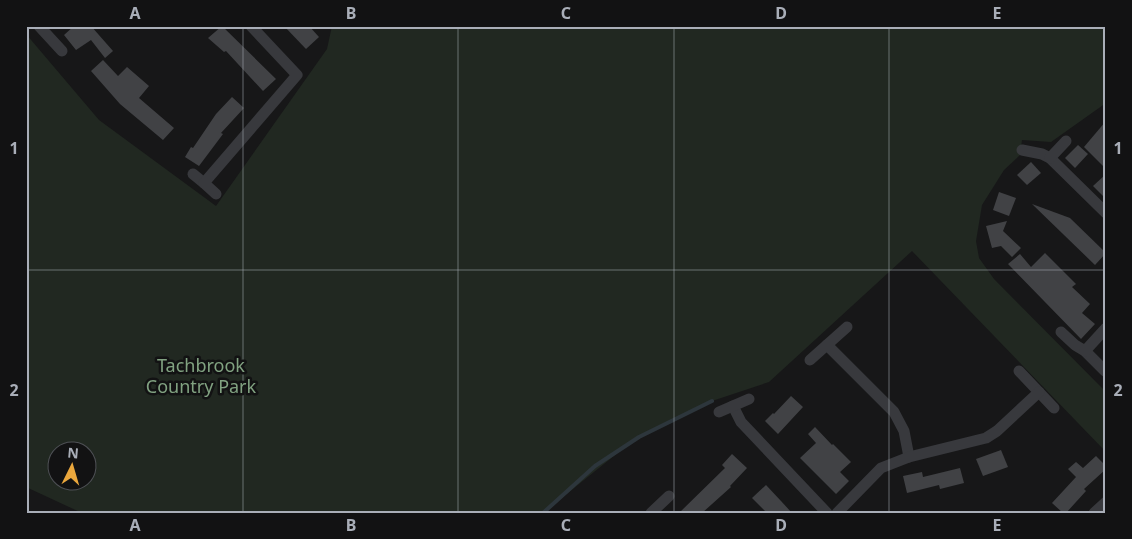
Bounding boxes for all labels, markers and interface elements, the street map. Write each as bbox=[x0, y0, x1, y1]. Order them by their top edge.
text: A bbox=[129, 2, 141, 24]
text: B bbox=[346, 2, 356, 24]
text: C bbox=[561, 2, 571, 24]
text: D bbox=[775, 2, 787, 24]
text: E bbox=[993, 2, 1002, 24]
text: 1 bbox=[9, 137, 19, 159]
text: 1 bbox=[1113, 137, 1123, 159]
park label: Tachbrook Country Park bbox=[146, 353, 257, 398]
text: 2 bbox=[9, 379, 19, 401]
text: 2 bbox=[1113, 379, 1123, 401]
north arrow bbox=[48, 442, 98, 492]
text: N bbox=[67, 443, 80, 463]
text: A bbox=[129, 514, 141, 536]
text: B bbox=[346, 514, 356, 536]
text: C bbox=[561, 514, 571, 536]
text: D bbox=[775, 514, 787, 536]
text: E bbox=[993, 514, 1002, 536]

